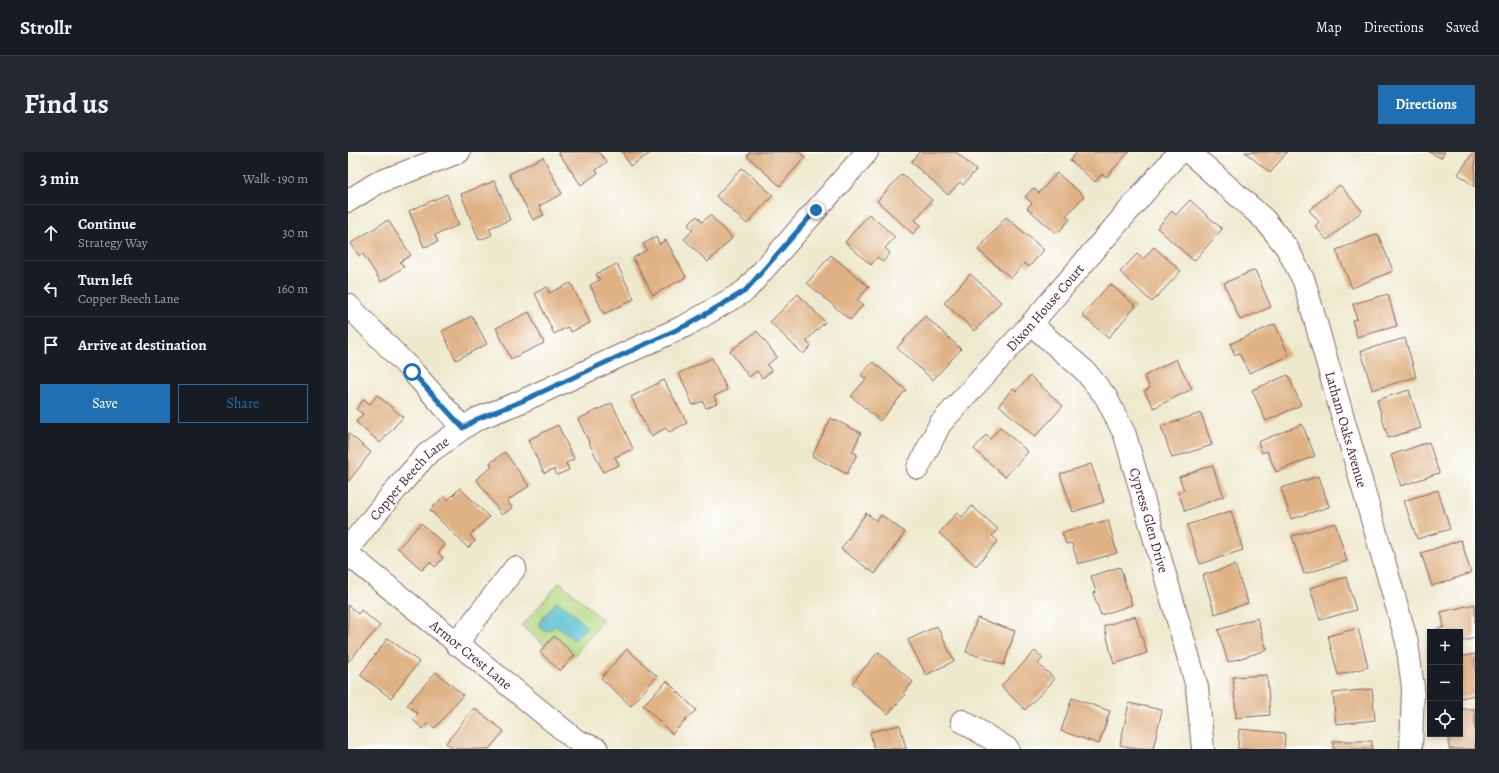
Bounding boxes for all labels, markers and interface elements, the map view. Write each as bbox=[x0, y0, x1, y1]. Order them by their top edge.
text: Strollr bbox=[20, 15, 72, 41]
text: Map bbox=[1316, 18, 1342, 37]
text: Directions bbox=[1364, 18, 1424, 37]
text: Saved bbox=[1446, 18, 1479, 37]
text: Find us bbox=[24, 85, 109, 123]
button: Directions bbox=[1378, 85, 1475, 124]
text: 3 min bbox=[40, 167, 79, 190]
text: Walk · 190 m bbox=[243, 170, 308, 187]
route end bbox=[807, 201, 825, 219]
text: Continue bbox=[78, 214, 136, 234]
icon: ahead bbox=[40, 222, 62, 244]
text: 30 m bbox=[282, 224, 308, 241]
text: Strategy Way bbox=[78, 234, 148, 251]
street label: Dixon House Court bbox=[1001, 259, 1088, 355]
text: Turn left bbox=[78, 270, 133, 290]
icon: left bbox=[40, 278, 62, 300]
text: 160 m bbox=[277, 280, 308, 297]
text: Copper Beech Lane bbox=[78, 290, 179, 307]
icon: arrive bbox=[40, 334, 62, 356]
text: Arrive at destination bbox=[78, 335, 207, 355]
route start bbox=[403, 363, 421, 381]
street label: Latham Oaks Avenue bbox=[1321, 369, 1372, 490]
button: Save bbox=[40, 384, 170, 423]
button: Share bbox=[178, 384, 308, 423]
street label: Copper Beech Lane bbox=[365, 432, 453, 524]
street label: Cypress Glen Drive bbox=[1125, 465, 1173, 575]
street label: Armor Crest Lane bbox=[425, 615, 516, 694]
map controls bbox=[1427, 629, 1463, 737]
button: + bbox=[1427, 629, 1463, 665]
button: − bbox=[1427, 665, 1463, 701]
button: locate bbox=[1427, 701, 1463, 737]

